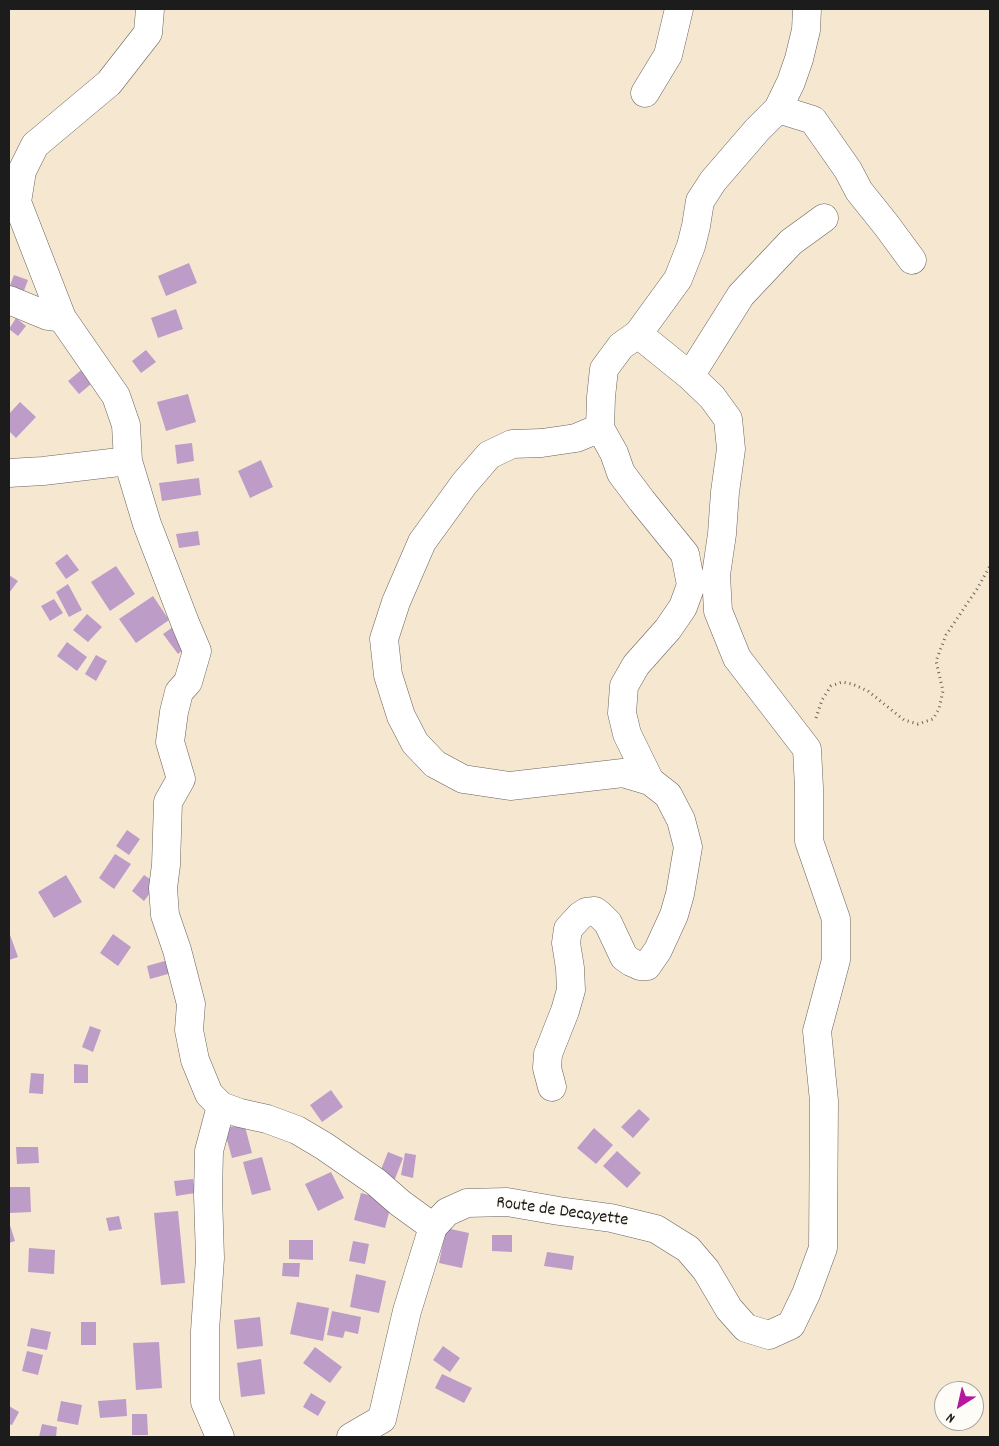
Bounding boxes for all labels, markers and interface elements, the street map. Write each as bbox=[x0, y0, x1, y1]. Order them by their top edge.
street label: Route de Decayette bbox=[495, 1193, 629, 1233]
north arrow bbox=[934, 1381, 984, 1431]
text: N bbox=[942, 1407, 960, 1428]

